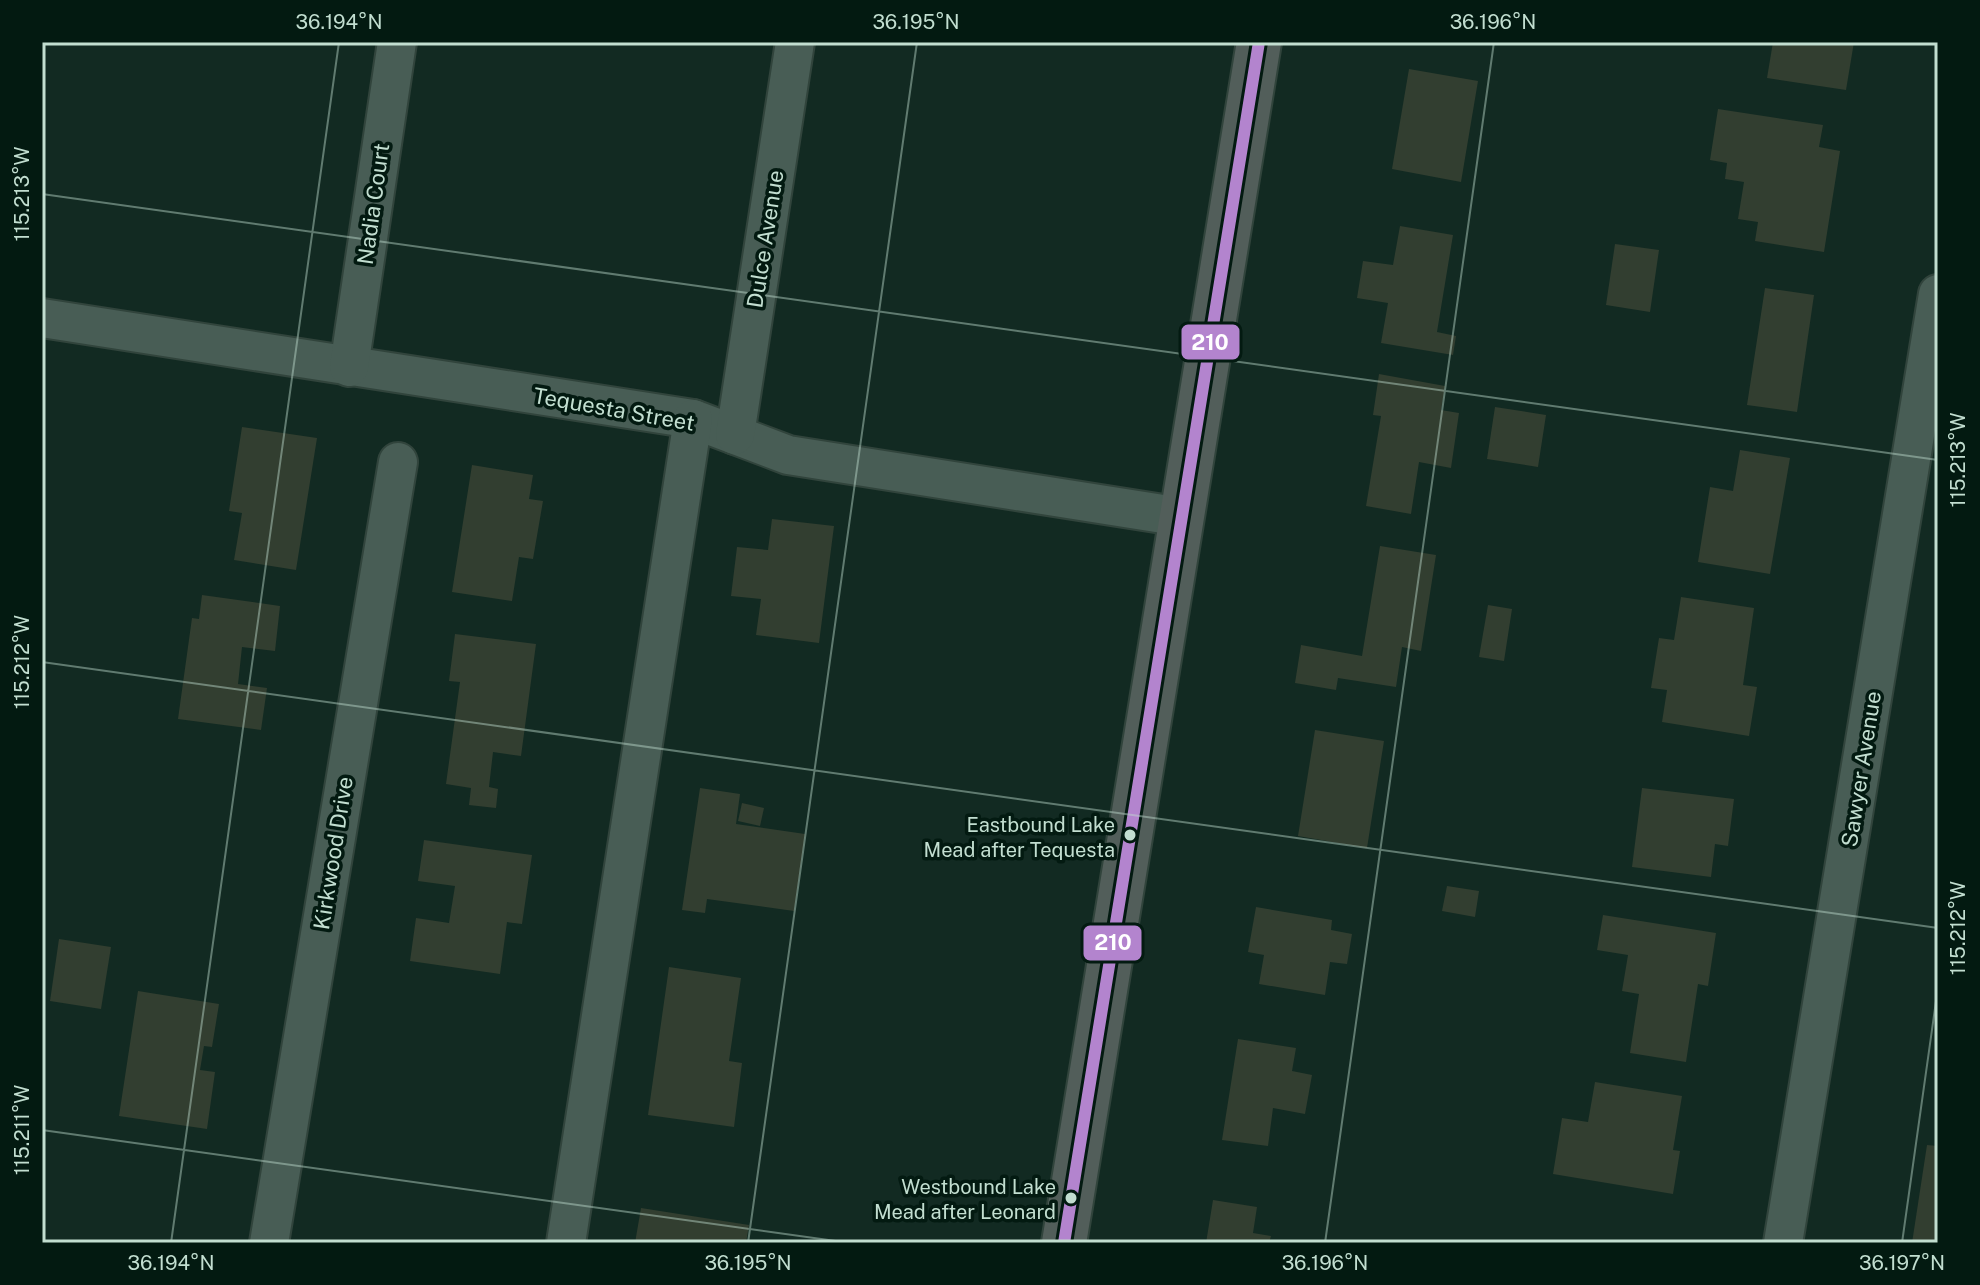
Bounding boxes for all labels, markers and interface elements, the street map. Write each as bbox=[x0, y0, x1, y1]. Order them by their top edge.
text: 36.194°N bbox=[296, 10, 382, 34]
text: 36.195°N bbox=[872, 10, 960, 34]
text: 36.196°N bbox=[1450, 10, 1536, 34]
street label: Nadia Court bbox=[352, 142, 394, 266]
text: 115.213°W bbox=[10, 147, 34, 241]
street label: Dulce Avenue bbox=[741, 168, 789, 310]
line badge: 210 bbox=[1180, 323, 1241, 361]
text: 210 bbox=[1191, 329, 1229, 355]
street label: Tequesta Street bbox=[531, 382, 697, 436]
text: 115.213°W bbox=[1946, 413, 1970, 507]
text: 115.212°W bbox=[10, 615, 34, 709]
street label: Sawyer Avenue bbox=[1836, 689, 1886, 849]
street label: Kirkwood Drive bbox=[308, 775, 358, 931]
place label: Eastbound Lake Mead after Tequesta bbox=[924, 813, 1115, 862]
marker: Eastbound Lake Mead after Tequesta bbox=[1122, 827, 1138, 843]
text: 115.212°W bbox=[1946, 881, 1970, 975]
line badge: 210 bbox=[1082, 924, 1143, 962]
text: 210 bbox=[1094, 929, 1132, 955]
text: 115.211°W bbox=[10, 1085, 34, 1175]
place label: Westbound Lake Mead after Leonard bbox=[874, 1175, 1056, 1224]
marker: Westbound Lake Mead after Leonard bbox=[1063, 1190, 1079, 1206]
text: 36.194°N bbox=[128, 1251, 214, 1275]
text: 36.195°N bbox=[704, 1251, 792, 1275]
text: 36.196°N bbox=[1282, 1251, 1368, 1275]
text: 36.197°N bbox=[1859, 1251, 1945, 1275]

